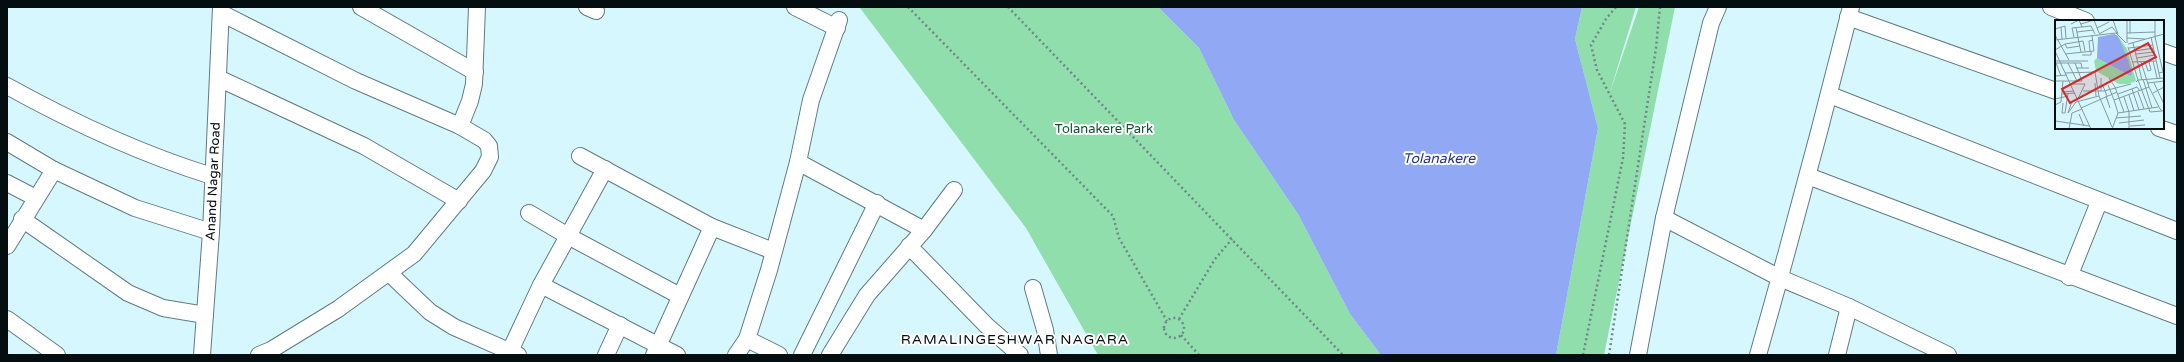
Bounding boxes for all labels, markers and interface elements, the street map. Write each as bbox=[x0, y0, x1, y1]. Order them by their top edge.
inset map bbox=[2055, 20, 2164, 129]
park label: Tolanakere Park bbox=[1055, 121, 1153, 137]
street label: Anand Nagar Road bbox=[202, 122, 224, 241]
water label: Tolanakere bbox=[1403, 150, 1476, 167]
district label: RAMALINGESHWAR NAGARA bbox=[901, 331, 1129, 348]

